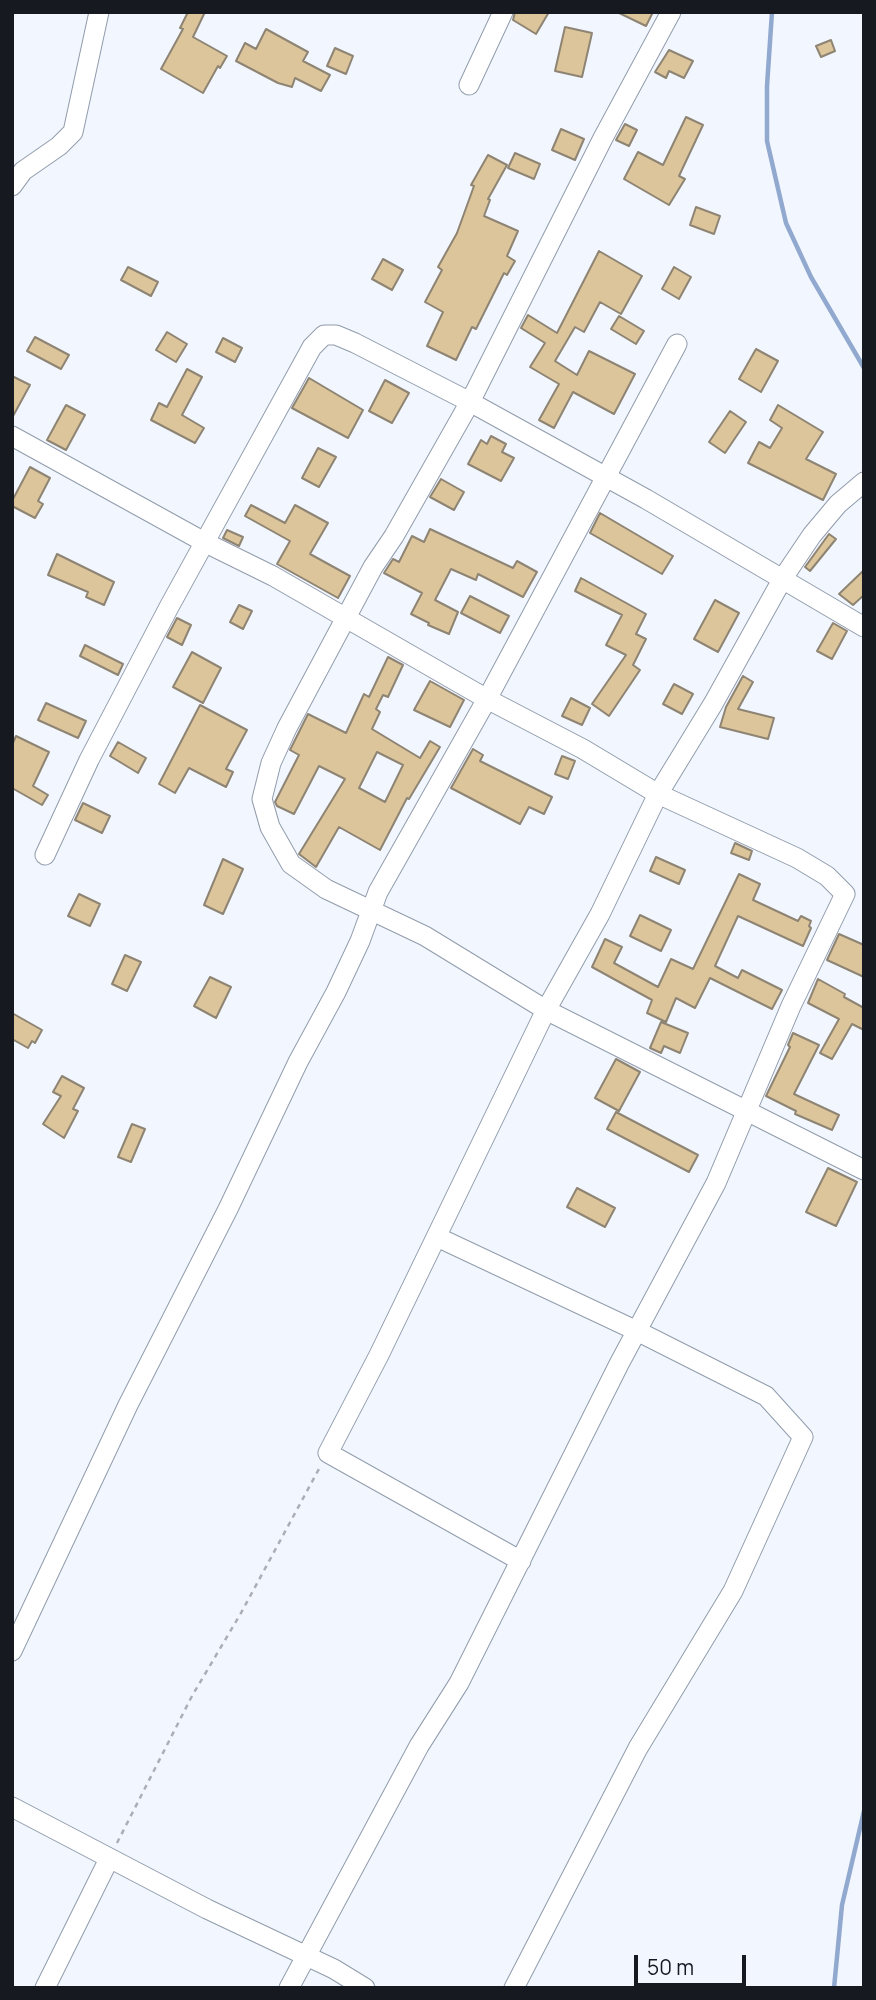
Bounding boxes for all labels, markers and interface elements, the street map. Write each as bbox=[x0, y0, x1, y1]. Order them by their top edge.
scale bar bbox=[638, 1940, 750, 1984]
text: 50 m bbox=[647, 1953, 694, 1981]

